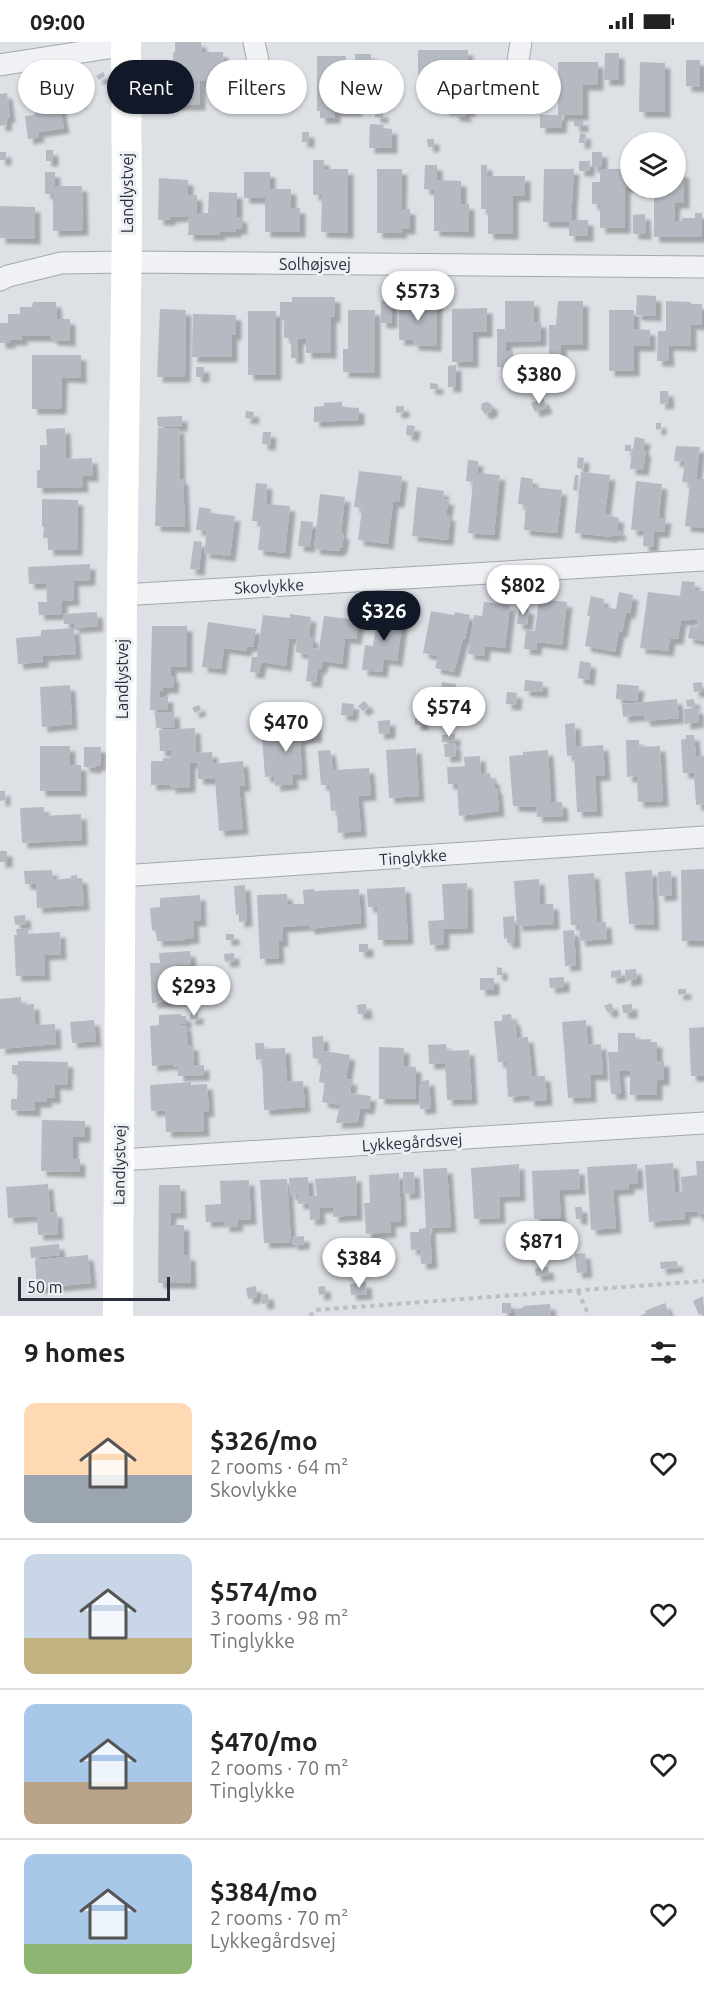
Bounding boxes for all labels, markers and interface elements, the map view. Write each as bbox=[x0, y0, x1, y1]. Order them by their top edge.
text: 09:00 bbox=[30, 9, 85, 34]
chip: Buy bbox=[18, 60, 95, 114]
chip: Rent bbox=[107, 60, 194, 114]
chip: Filters bbox=[206, 60, 307, 114]
chip: New bbox=[319, 60, 404, 114]
chip: Apartment bbox=[416, 60, 561, 114]
map controls bbox=[620, 132, 686, 198]
button: layers bbox=[620, 132, 686, 198]
street label: Landlystvej bbox=[118, 153, 136, 233]
street label: Solhøjsvej bbox=[279, 255, 351, 273]
pin: $573 bbox=[382, 271, 454, 322]
text: $573 bbox=[395, 279, 441, 302]
pin: $380 bbox=[503, 354, 575, 405]
text: $380 bbox=[516, 362, 562, 385]
pin: $802 bbox=[487, 565, 559, 616]
text: $802 bbox=[500, 573, 546, 596]
street label: Skovlykke bbox=[234, 575, 304, 597]
pin: $326 bbox=[348, 591, 420, 642]
text: $326 bbox=[361, 599, 407, 622]
street label: Landlystvej bbox=[113, 639, 131, 719]
pin: $574 bbox=[413, 687, 485, 738]
text: $574 bbox=[426, 695, 472, 718]
pin: $470 bbox=[250, 702, 322, 753]
text: $470 bbox=[263, 710, 309, 733]
street label: Tinglykke bbox=[378, 846, 448, 868]
pin: $293 bbox=[158, 966, 230, 1017]
text: $293 bbox=[171, 974, 217, 997]
street label: Landlystvej bbox=[109, 1125, 129, 1205]
street label: Lykkegårdsvej bbox=[361, 1130, 463, 1154]
pin: $871 bbox=[506, 1221, 578, 1272]
text: $871 bbox=[519, 1229, 565, 1252]
pin: $384 bbox=[323, 1238, 395, 1289]
text: $384 bbox=[336, 1246, 382, 1269]
scale bar bbox=[18, 1274, 170, 1302]
text: 50 m bbox=[27, 1278, 63, 1296]
icon: filters bbox=[647, 1336, 680, 1369]
text: 9 homes bbox=[24, 1338, 125, 1367]
text: $326/mo bbox=[210, 1426, 318, 1455]
icon: home bbox=[72, 1427, 144, 1499]
icon: heart bbox=[647, 1447, 680, 1480]
text: 2 rooms · 64 m² bbox=[210, 1455, 348, 1478]
text: Skovlykke bbox=[210, 1478, 297, 1501]
text: $574/mo bbox=[210, 1577, 318, 1606]
icon: home bbox=[72, 1578, 144, 1650]
icon: heart bbox=[647, 1598, 680, 1631]
text: 3 rooms · 98 m² bbox=[210, 1606, 348, 1629]
text: Tinglykke bbox=[210, 1629, 295, 1652]
text: $470/mo bbox=[210, 1727, 318, 1756]
icon: home bbox=[72, 1728, 144, 1800]
icon: heart bbox=[647, 1748, 680, 1781]
text: 2 rooms · 70 m² bbox=[210, 1756, 348, 1779]
text: Tinglykke bbox=[210, 1779, 295, 1802]
text: $384/mo bbox=[210, 1877, 318, 1906]
icon: home bbox=[72, 1878, 144, 1950]
icon: heart bbox=[647, 1898, 680, 1931]
text: 2 rooms · 70 m² bbox=[210, 1906, 348, 1929]
text: Lykkegårdsvej bbox=[210, 1929, 336, 1952]

